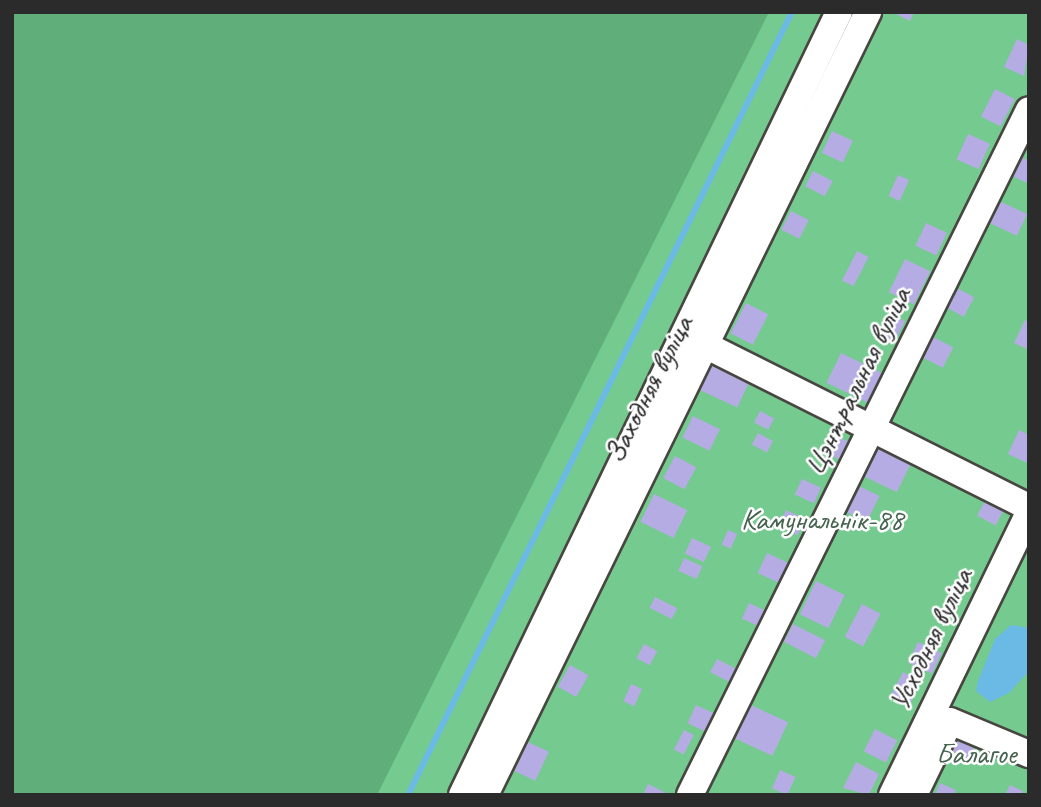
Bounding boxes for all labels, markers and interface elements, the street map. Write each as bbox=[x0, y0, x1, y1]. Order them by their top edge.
street label: Цэнтральная вуліца bbox=[796, 281, 918, 481]
street label: Заходняя вуліца bbox=[596, 310, 700, 468]
park label: Камунальнік-88 bbox=[741, 501, 903, 537]
street label: Усходняя вуліца bbox=[880, 562, 980, 716]
park label: Балагое bbox=[936, 735, 1016, 771]

